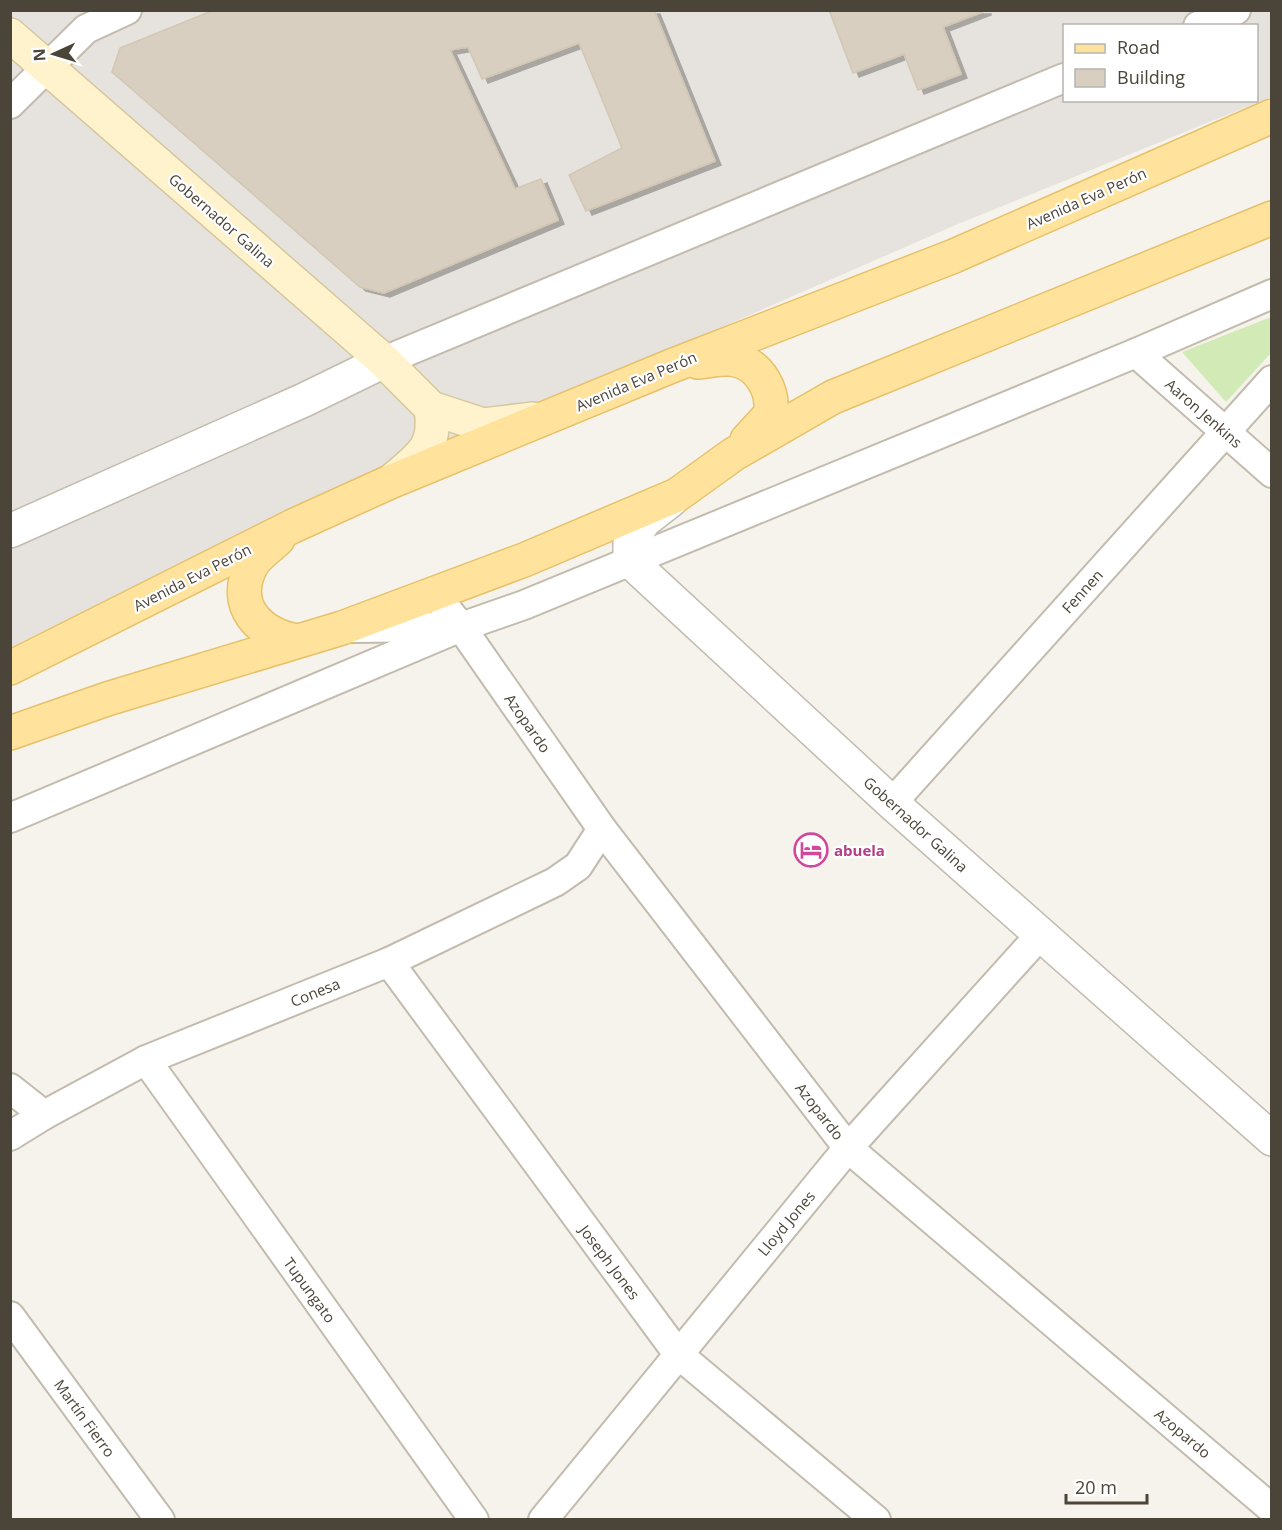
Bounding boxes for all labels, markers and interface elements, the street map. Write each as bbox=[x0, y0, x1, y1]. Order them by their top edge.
north arrow bbox=[24, 24, 84, 84]
legend bbox=[1063, 24, 1258, 102]
text: Road bbox=[1117, 35, 1160, 59]
text: N bbox=[28, 48, 50, 62]
text: Building bbox=[1117, 65, 1185, 89]
street label: Avenida Eva Perón bbox=[1023, 162, 1149, 234]
street label: Gobernador Galina bbox=[165, 169, 279, 271]
street label: Avenida Eva Perón bbox=[572, 346, 700, 416]
street label: Aaron Jenkins bbox=[1161, 374, 1247, 452]
street label: Avenida Eva Perón bbox=[130, 539, 254, 615]
street label: Fennen bbox=[1057, 565, 1107, 617]
street label: Azopardo bbox=[500, 690, 556, 756]
street label: Gobernador Galina bbox=[860, 772, 972, 876]
hotel icon: abuela bbox=[793, 832, 829, 868]
place label: abuela bbox=[834, 840, 885, 860]
street label: Conesa bbox=[287, 973, 343, 1011]
street label: Azopardo bbox=[791, 1078, 849, 1144]
street label: Lloyd Jones bbox=[753, 1186, 819, 1260]
street label: Joseph Jones bbox=[574, 1219, 645, 1303]
street label: Tupungato bbox=[280, 1253, 340, 1327]
street label: Martín Fierro bbox=[50, 1375, 120, 1461]
street label: Azopardo bbox=[1151, 1404, 1215, 1462]
scale bar bbox=[1066, 1467, 1147, 1505]
text: 20 m bbox=[1075, 1475, 1117, 1499]

